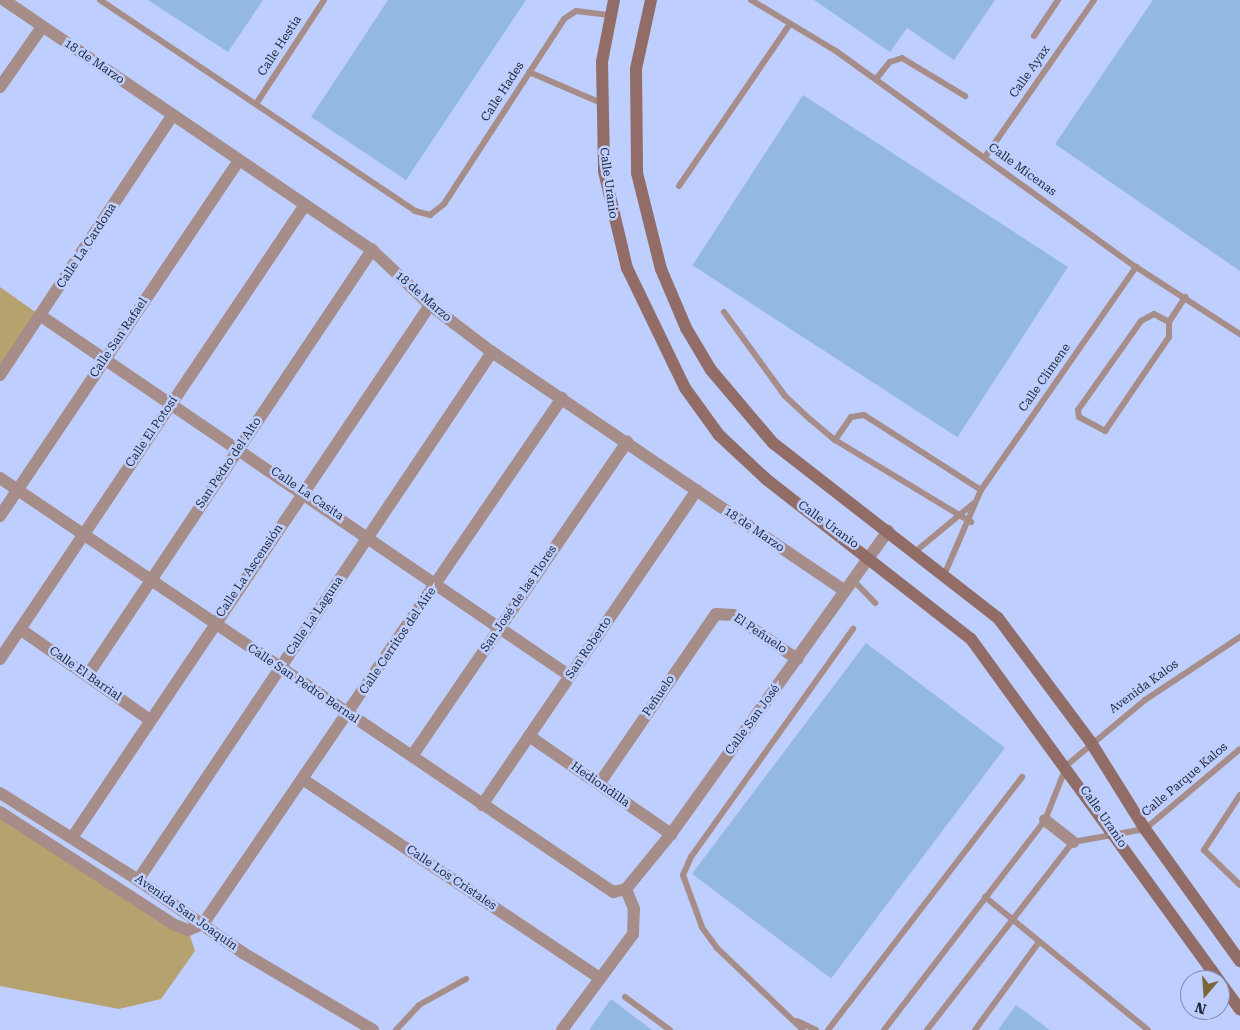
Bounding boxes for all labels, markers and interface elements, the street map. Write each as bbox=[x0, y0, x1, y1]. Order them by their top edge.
street label: Calle Hestia bbox=[255, 13, 305, 79]
street label: 18 de Marzo bbox=[61, 37, 127, 87]
street label: Calle Ayax bbox=[1007, 43, 1053, 101]
street label: Calle Hades bbox=[478, 59, 528, 125]
street label: Calle Micenas bbox=[985, 140, 1059, 200]
street label: Calle Uranio bbox=[596, 146, 620, 220]
street label: Calle La Cardona bbox=[54, 201, 120, 291]
street label: 18 de Marzo bbox=[392, 269, 454, 325]
street label: Calle San Rafael bbox=[87, 296, 151, 380]
street label: Calle Climene bbox=[1016, 341, 1074, 415]
street label: Calle El Potosí bbox=[123, 394, 181, 470]
street label: San Pedro del Alto bbox=[193, 415, 265, 511]
street label: Calle La Casita bbox=[268, 464, 346, 524]
street label: Calle Uranio bbox=[795, 498, 861, 552]
street label: 18 de Marzo bbox=[721, 505, 787, 555]
street label: Calle La Ascensión bbox=[214, 522, 286, 620]
street label: San José de las Flores bbox=[478, 543, 560, 655]
street label: Calle La Laguna bbox=[283, 574, 347, 658]
street label: Calle Cerritos del Aire bbox=[357, 585, 439, 697]
street label: El Peñuelo bbox=[731, 611, 789, 657]
street label: San Roberto bbox=[563, 614, 615, 682]
street label: Calle San Pedro Bernal bbox=[244, 641, 362, 727]
street label: Calle El Barrial bbox=[46, 644, 124, 704]
street label: Avenida Kalos bbox=[1107, 657, 1181, 717]
street label: Peñuelo bbox=[640, 673, 678, 719]
street label: Calle San José bbox=[723, 682, 783, 758]
street label: Calle Parque Kalos bbox=[1139, 740, 1231, 820]
street label: Hediondilla bbox=[568, 759, 632, 811]
street label: Calle Uranio bbox=[1077, 783, 1129, 851]
street label: Calle Los Cristales bbox=[403, 842, 499, 914]
street label: Avenida San Joaquín bbox=[132, 872, 240, 954]
north arrow bbox=[1180, 970, 1230, 1020]
text: N bbox=[1193, 999, 1208, 1018]

